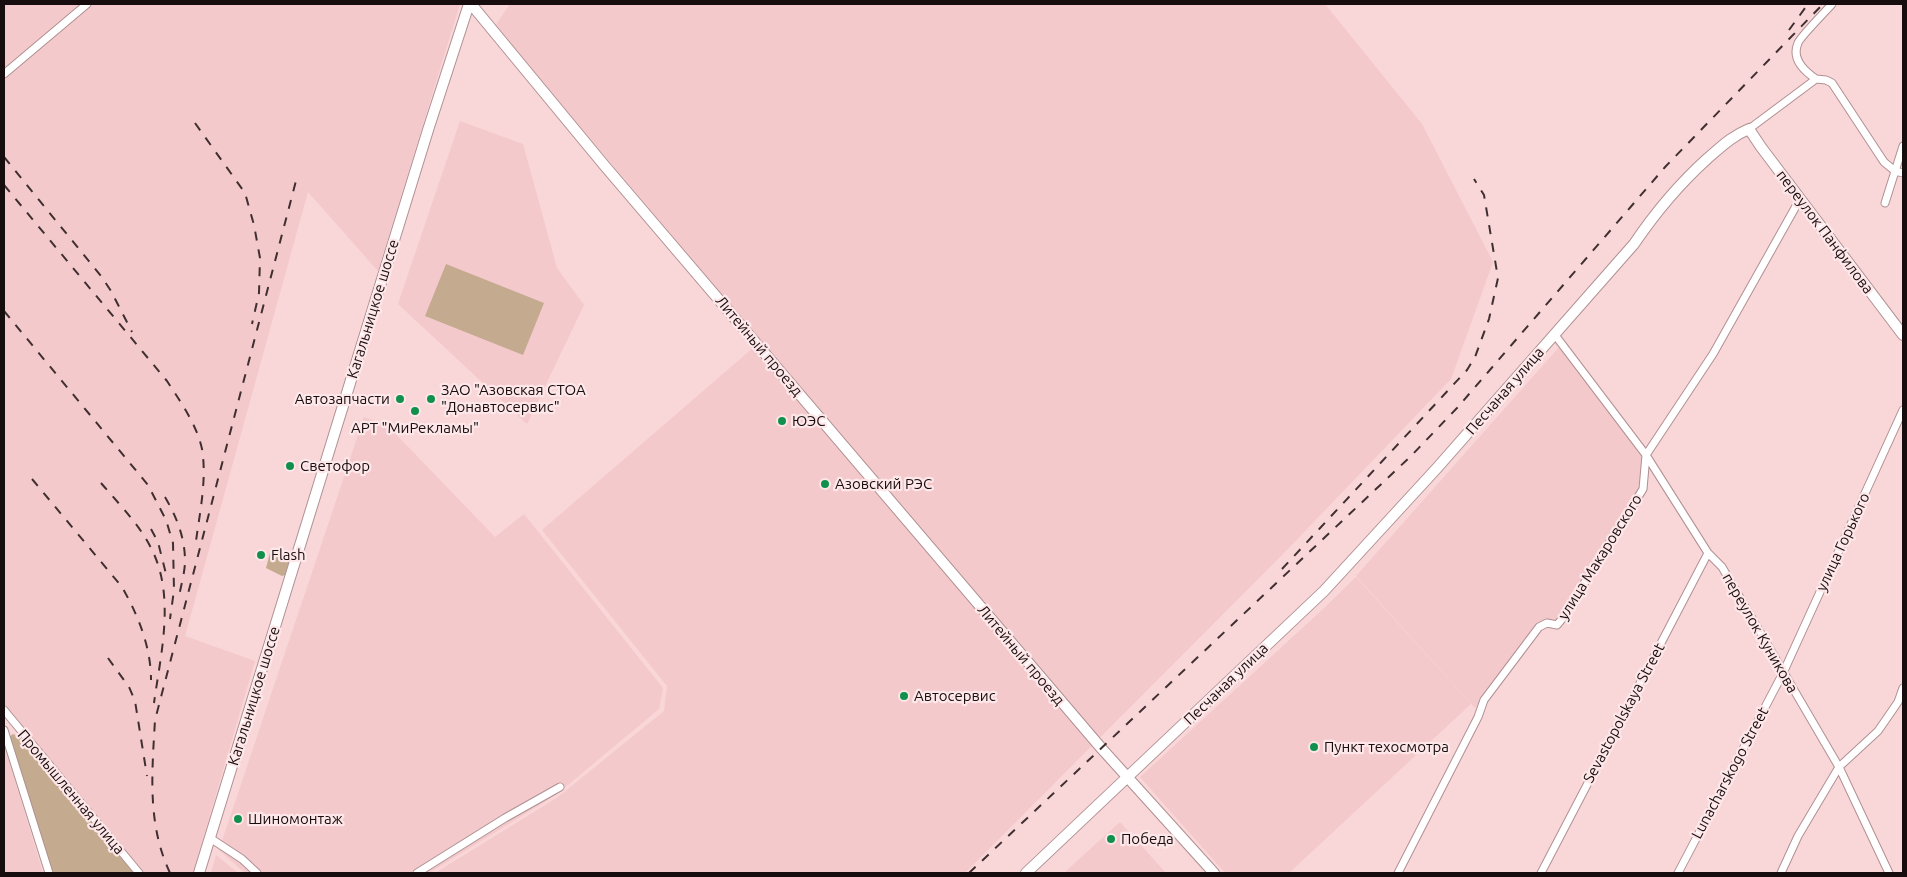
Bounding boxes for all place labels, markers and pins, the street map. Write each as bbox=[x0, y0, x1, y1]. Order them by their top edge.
place label: ЗАО "Азовская СТОА "Донавтосервис" bbox=[441, 381, 586, 416]
place label: Автозапчасти bbox=[295, 390, 390, 408]
marker: Автозапчасти bbox=[394, 393, 406, 405]
marker: ЗАО "Азовская СТОА "Донавтосервис" bbox=[425, 393, 437, 405]
marker: АРТ "МиРекламы" bbox=[409, 405, 421, 417]
place label: ЮЭС bbox=[792, 412, 825, 430]
marker: ЮЭС bbox=[776, 415, 788, 427]
place label: АРТ "МиРекламы" bbox=[351, 419, 479, 437]
place label: Светофор bbox=[300, 457, 370, 475]
marker: Светофор bbox=[284, 460, 296, 472]
place label: Азовский РЭС bbox=[835, 475, 932, 493]
marker: Азовский РЭС bbox=[819, 478, 831, 490]
place label: Flash bbox=[271, 546, 306, 564]
marker: Flash bbox=[255, 549, 267, 561]
place label: Автосервис bbox=[914, 687, 996, 705]
marker: Автосервис bbox=[898, 690, 910, 702]
place label: Пункт техосмотра bbox=[1324, 738, 1449, 756]
marker: Пункт техосмотра bbox=[1308, 741, 1320, 753]
place label: Шиномонтаж bbox=[248, 810, 343, 828]
marker: Шиномонтаж bbox=[232, 813, 244, 825]
place label: Победа bbox=[1121, 830, 1174, 848]
marker: Победа bbox=[1105, 833, 1117, 845]

